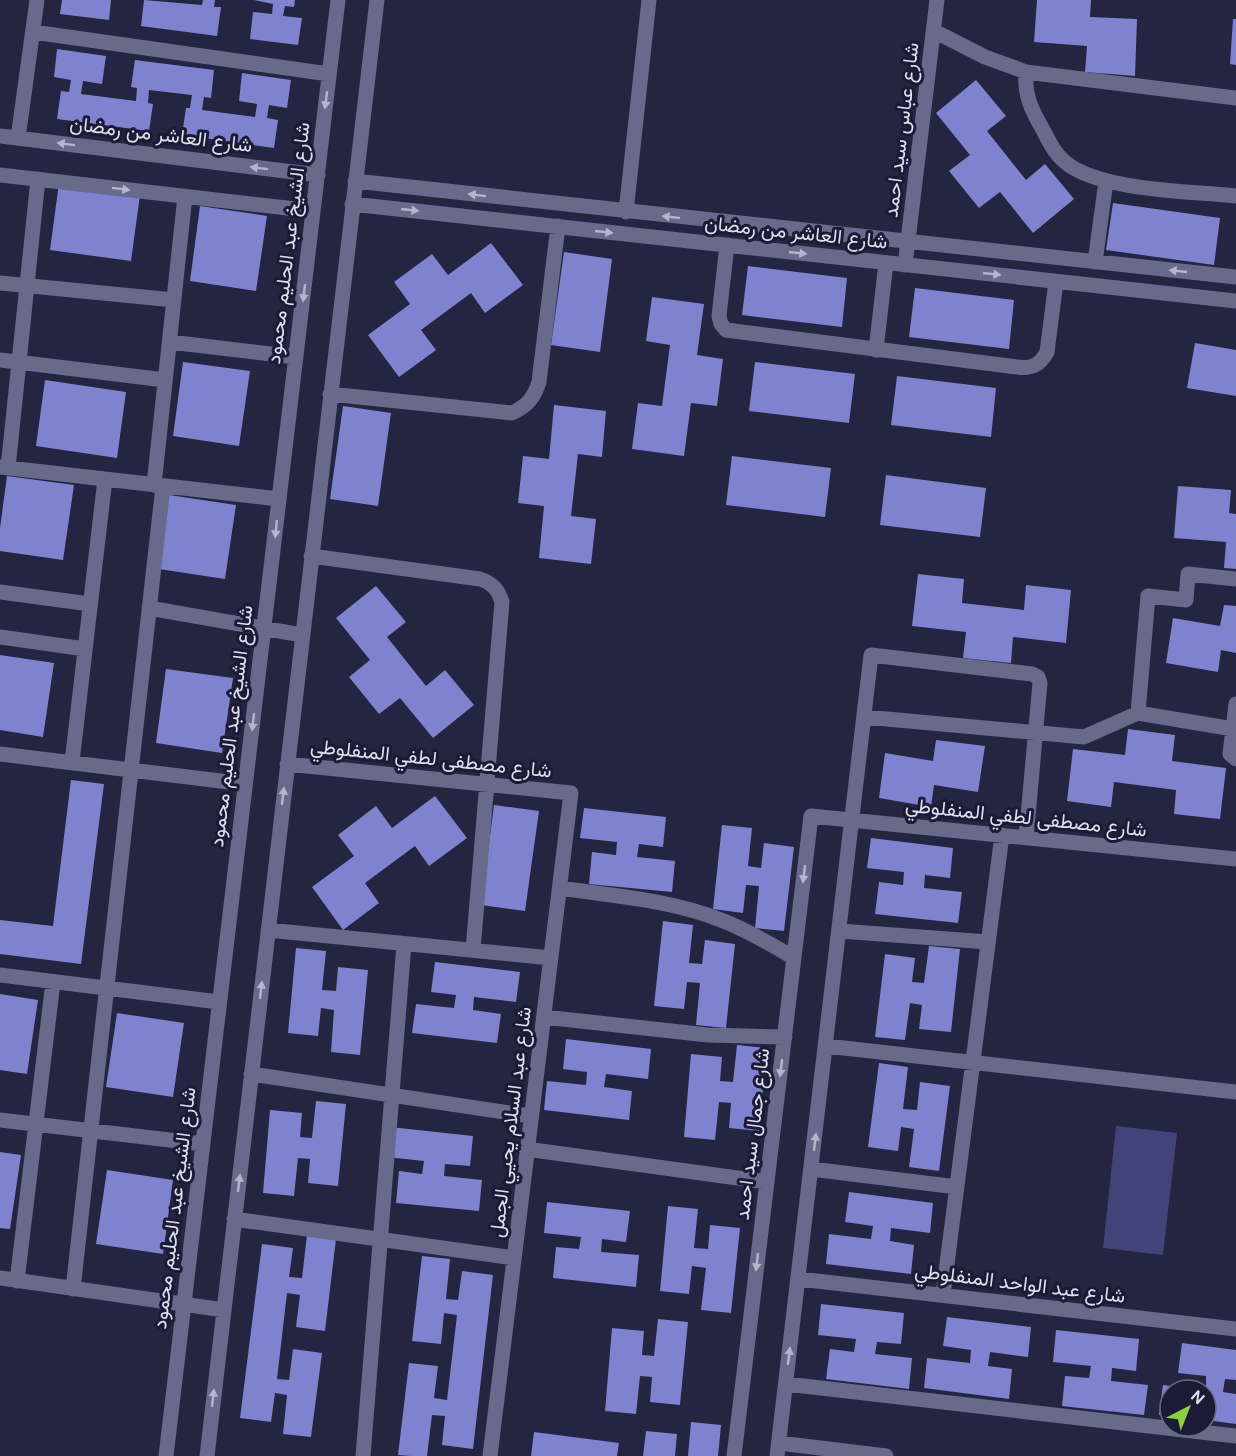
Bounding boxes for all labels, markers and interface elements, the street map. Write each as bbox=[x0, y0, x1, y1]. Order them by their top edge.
street label: شارع عباس سيد احمد bbox=[877, 41, 926, 219]
one-way arrow bbox=[322, 90, 331, 109]
street label: شارع العاشر من رمضان bbox=[68, 110, 254, 159]
street label: شارع الشيخ عبد الحليم محمود bbox=[260, 121, 317, 366]
one-way arrow bbox=[56, 139, 75, 149]
one-way arrow bbox=[250, 163, 269, 172]
one-way arrow bbox=[111, 184, 130, 194]
one-way arrow bbox=[467, 190, 486, 200]
one-way arrow bbox=[401, 205, 420, 215]
street label: شارع العاشر من رمضان bbox=[703, 209, 889, 256]
one-way arrow bbox=[661, 212, 680, 222]
one-way arrow bbox=[595, 227, 614, 236]
one-way arrow bbox=[788, 248, 807, 258]
one-way arrow bbox=[1168, 266, 1187, 276]
one-way arrow bbox=[982, 270, 1001, 279]
one-way arrow bbox=[299, 284, 308, 303]
one-way arrow bbox=[271, 519, 281, 538]
street label: شارع الشيخ عبد الحليم محمود bbox=[203, 604, 260, 849]
one-way arrow bbox=[248, 713, 258, 732]
street label: شارع مصطفى لطفي المنفلوطي bbox=[309, 732, 553, 788]
one-way arrow bbox=[279, 786, 288, 805]
street label: شارع مصطفى لطفي المنفلوطي bbox=[904, 791, 1148, 847]
one-way arrow bbox=[800, 865, 809, 884]
one-way arrow bbox=[256, 980, 266, 999]
street label: شارع عبد السلام يحيي الجمل bbox=[483, 1005, 541, 1239]
street label: شارع جمال سيد احمد bbox=[729, 1047, 776, 1221]
one-way arrow bbox=[776, 1059, 786, 1078]
street label: شارع الشيخ عبد الحليم محمود bbox=[146, 1086, 203, 1331]
one-way arrow bbox=[810, 1132, 819, 1151]
one-way arrow bbox=[234, 1174, 243, 1193]
one-way arrow bbox=[753, 1252, 762, 1271]
street label: شارع عبد الواحد المنفلوطي bbox=[913, 1257, 1127, 1313]
one-way arrow bbox=[785, 1347, 794, 1366]
north arrow bbox=[1158, 1378, 1218, 1438]
text: N bbox=[1186, 1386, 1209, 1409]
one-way arrow bbox=[209, 1388, 218, 1407]

